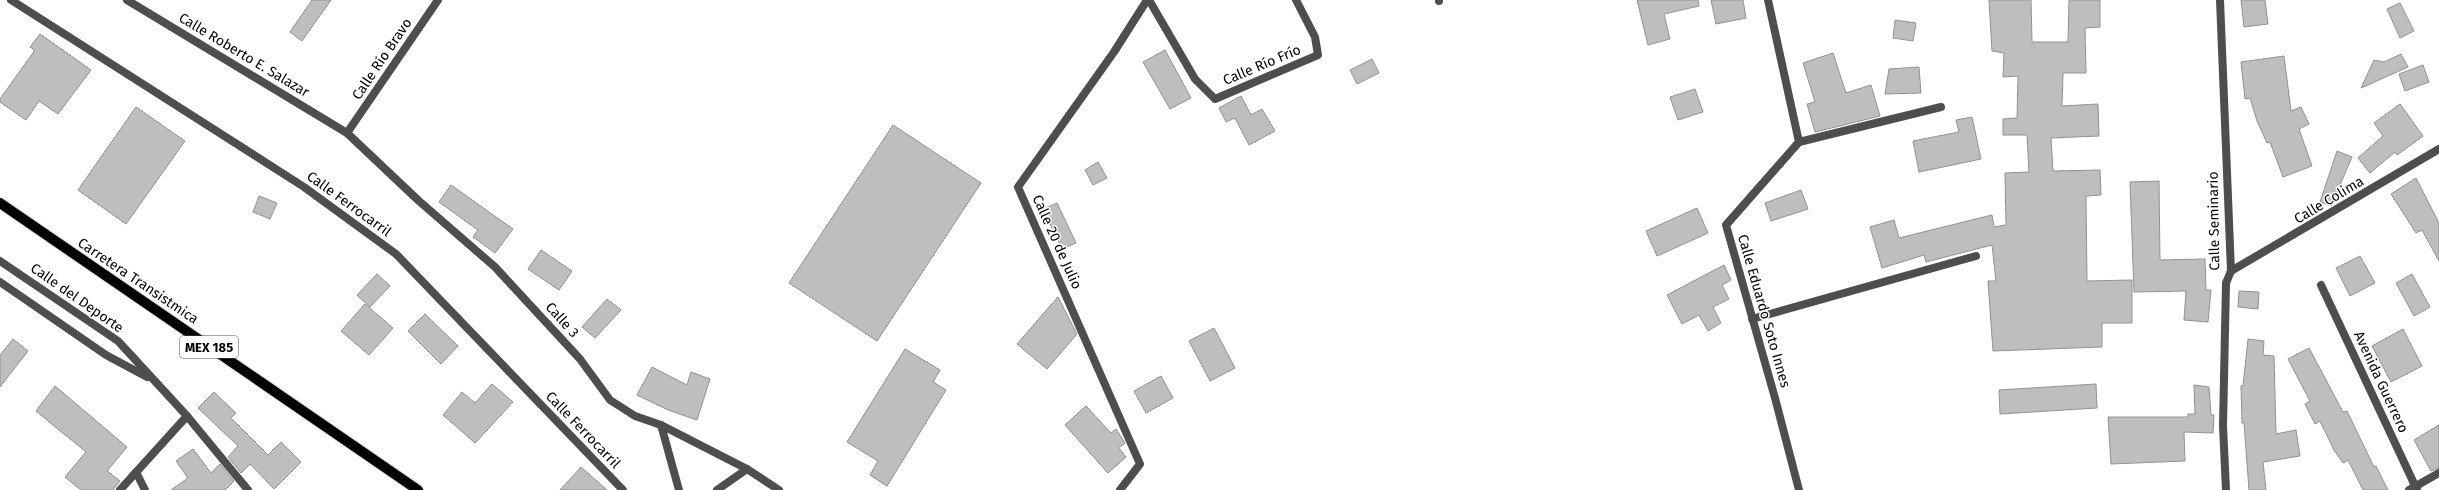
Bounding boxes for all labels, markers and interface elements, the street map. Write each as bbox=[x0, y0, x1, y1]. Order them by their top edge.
street label: Calle Roberto E. Salazar bbox=[176, 9, 313, 101]
street label: Calle Río Bravo bbox=[348, 15, 416, 103]
street label: Calle Río Frío bbox=[1221, 41, 1303, 89]
street label: Calle Ferrocarril bbox=[303, 168, 395, 240]
street label: Calle Seminario bbox=[2205, 171, 2223, 271]
street label: Calle Colima bbox=[2291, 173, 2367, 227]
street label: Calle 20 de Julio bbox=[1029, 192, 1085, 292]
street label: Calle Eduardo Soto Innes bbox=[1734, 232, 1794, 390]
street label: Carretera Transistmica bbox=[74, 234, 202, 328]
street label: Calle del Deporte bbox=[27, 260, 127, 336]
street label: Calle 3 bbox=[542, 299, 582, 341]
street label: Avenida Guerrero bbox=[2350, 329, 2412, 435]
road number: MEX 185 bbox=[180, 336, 238, 358]
street label: Calle Ferrocarril bbox=[542, 388, 624, 472]

